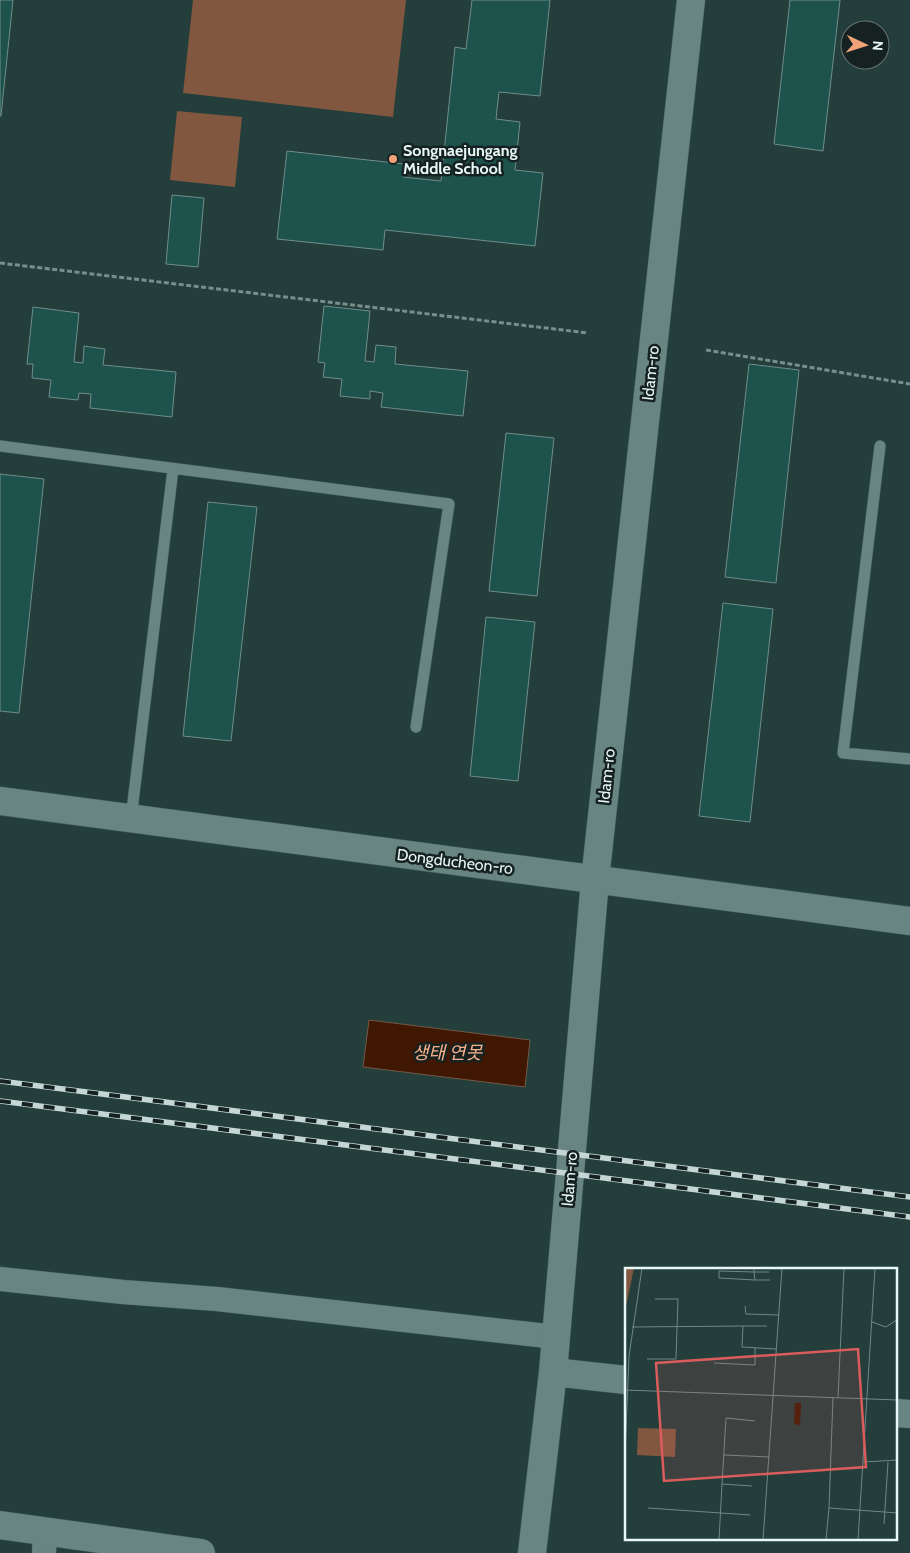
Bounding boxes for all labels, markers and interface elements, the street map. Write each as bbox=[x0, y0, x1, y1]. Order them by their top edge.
north arrow bbox=[840, 20, 890, 70]
text: N bbox=[869, 40, 887, 51]
place label: Songnaejungang Middle School bbox=[403, 141, 518, 178]
marker: Songnaejungang Middle School bbox=[387, 153, 399, 165]
street label: Idam-ro bbox=[638, 345, 663, 401]
street label: Idam-ro bbox=[594, 748, 619, 804]
street label: Dongducheon-ro bbox=[396, 845, 514, 878]
water label: 생태 연못 bbox=[412, 1042, 483, 1064]
street label: Idam-ro bbox=[558, 1151, 581, 1207]
inset map bbox=[625, 1268, 898, 1540]

